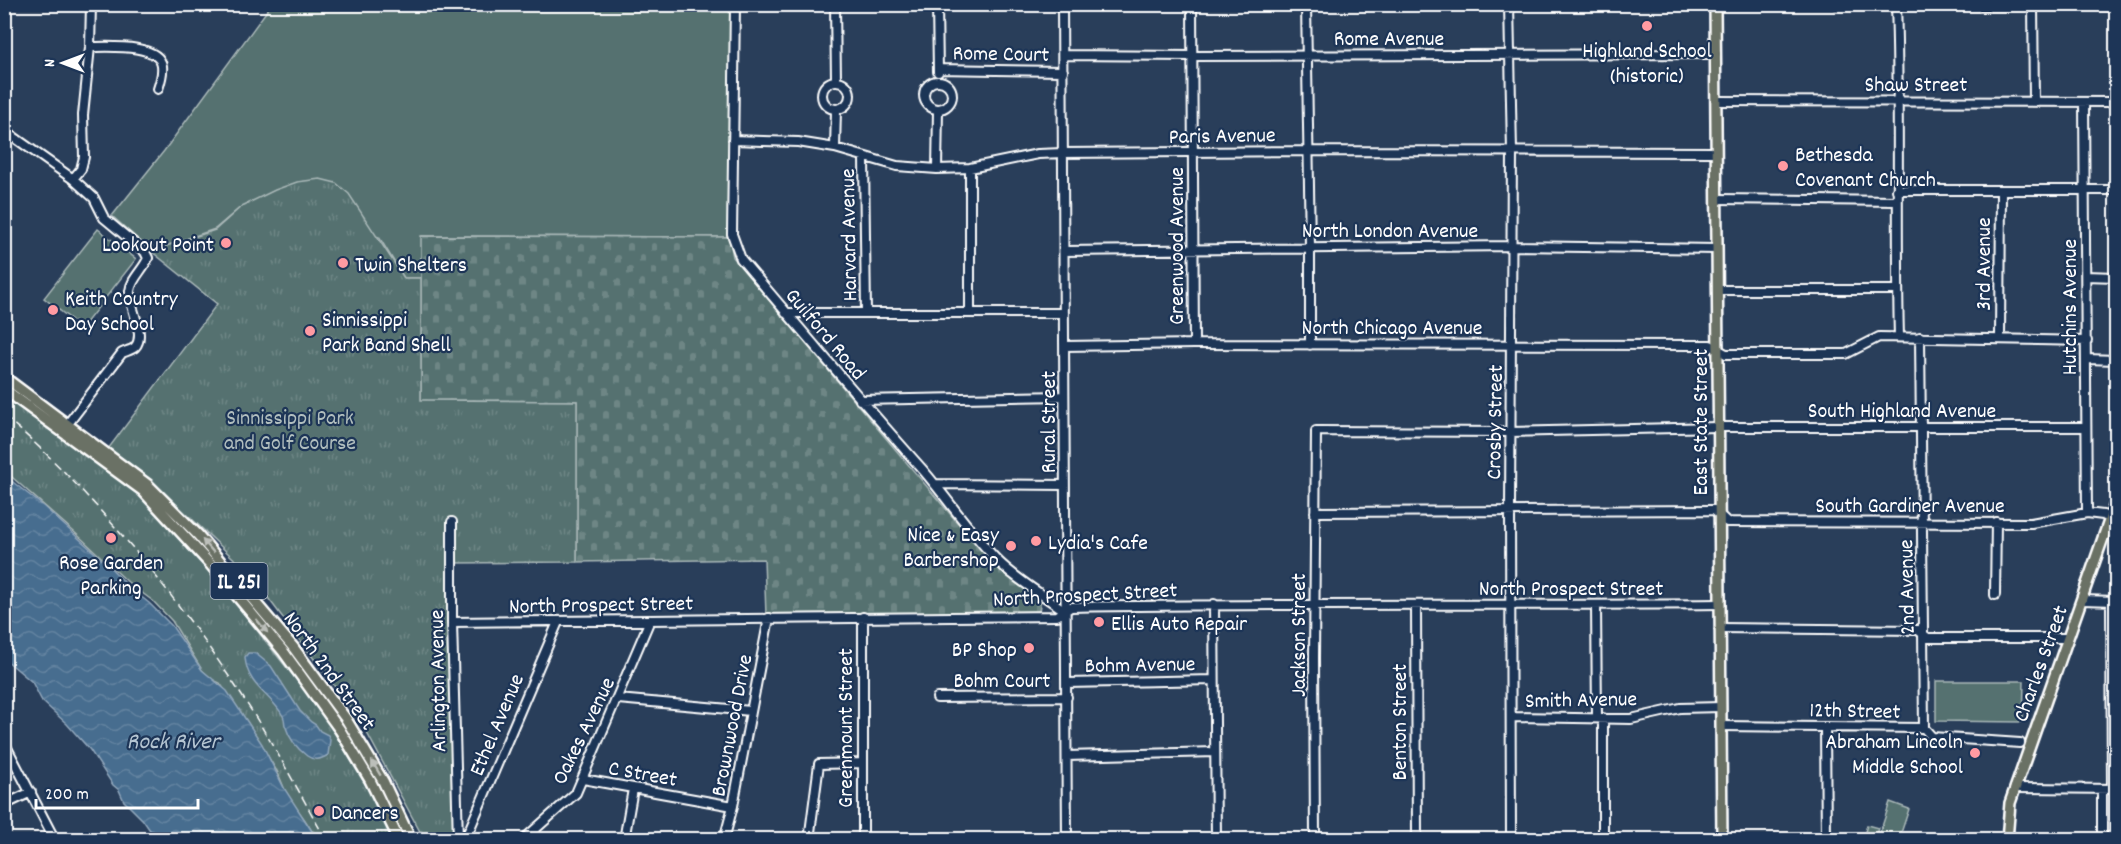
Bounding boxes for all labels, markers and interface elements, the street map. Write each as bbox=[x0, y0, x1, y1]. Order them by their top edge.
marker: Highland School (historic) bbox=[1640, 19, 1654, 33]
street label: Rome Avenue bbox=[1334, 25, 1444, 56]
north arrow bbox=[33, 33, 93, 93]
place label: Highland School (historic) bbox=[1582, 37, 1712, 93]
street label: Rome Court bbox=[952, 39, 1050, 72]
text: N bbox=[39, 59, 62, 67]
street label: Shaw Street bbox=[1865, 71, 1967, 102]
street label: Paris Avenue bbox=[1168, 121, 1276, 154]
place label: Bethesda Covenant Church bbox=[1795, 141, 1936, 197]
marker: Bethesda Covenant Church bbox=[1776, 159, 1790, 173]
street label: Greenwood Avenue bbox=[1163, 167, 1194, 325]
street label: Harvard Avenue bbox=[834, 168, 867, 302]
street label: North London Avenue bbox=[1302, 217, 1478, 248]
street label: 3rd Avenue bbox=[1970, 217, 2001, 311]
place label: Lookout Point bbox=[102, 231, 214, 262]
marker: Lookout Point bbox=[219, 236, 233, 250]
street label: Hutchins Avenue bbox=[2056, 239, 2087, 375]
place label: Twin Shelters bbox=[355, 251, 467, 282]
marker: Twin Shelters bbox=[336, 256, 350, 270]
street label: Guilford Road bbox=[776, 282, 872, 388]
place label: Keith Country Day School bbox=[65, 285, 179, 341]
marker: Keith Country Day School bbox=[46, 303, 60, 317]
place label: Sinnissippi Park Band Shell bbox=[322, 306, 451, 362]
street label: North Chicago Avenue bbox=[1302, 314, 1482, 345]
marker: Sinnissippi Park Band Shell bbox=[303, 324, 317, 338]
street label: East State Street bbox=[1687, 348, 1718, 496]
street label: Crosby Street bbox=[1480, 364, 1513, 480]
street label: Rural Street bbox=[1035, 371, 1066, 473]
street label: South Highland Avenue bbox=[1808, 397, 1996, 428]
park label: Sinnissippi Park and Golf Course bbox=[224, 404, 356, 460]
street label: South Gardiner Avenue bbox=[1815, 492, 2005, 523]
place label: Nice & Easy Barbershop bbox=[903, 521, 1000, 577]
place label: Lydia's Cafe bbox=[1048, 529, 1148, 560]
marker: Rose Garden Parking bbox=[104, 531, 118, 545]
marker: Lydia's Cafe bbox=[1029, 534, 1043, 548]
one-way arrow bbox=[202, 539, 215, 554]
marker: Nice & Easy Barbershop bbox=[1004, 539, 1018, 553]
street label: 2nd Avenue bbox=[1892, 539, 1925, 635]
place label: Rose Garden Parking bbox=[59, 549, 163, 605]
road number: IL 251 bbox=[210, 563, 268, 599]
street label: Jackson Street bbox=[1285, 573, 1316, 697]
street label: North Prospect Street bbox=[1479, 575, 1663, 606]
street label: North Prospect Street bbox=[992, 576, 1178, 617]
street label: North Prospect Street bbox=[509, 589, 694, 624]
street label: Charles Street bbox=[2007, 602, 2078, 727]
street label: North 2nd Street bbox=[274, 606, 382, 738]
street label: Arlington Avenue bbox=[423, 609, 456, 752]
place label: Ellis Auto Repair bbox=[1111, 610, 1248, 641]
marker: Ellis Auto Repair bbox=[1092, 615, 1106, 629]
one-way arrow bbox=[256, 618, 269, 634]
place label: BP Shop bbox=[952, 636, 1017, 667]
marker: BP Shop bbox=[1022, 641, 1036, 655]
street label: Greenmount Street bbox=[832, 648, 863, 808]
street label: Bohm Avenue bbox=[1084, 650, 1196, 683]
street label: Brownwood Drive bbox=[704, 652, 762, 799]
street label: Benton Street bbox=[1386, 664, 1417, 780]
street label: Bohm Court bbox=[954, 667, 1050, 698]
street label: Ethel Avenue bbox=[463, 669, 534, 781]
street label: Oakes Avenue bbox=[546, 673, 625, 791]
street label: Smith Avenue bbox=[1525, 685, 1637, 718]
street label: 12th Street bbox=[1809, 696, 1901, 729]
water label: Rock River bbox=[127, 726, 223, 760]
place label: Abraham Lincoln Middle School bbox=[1825, 728, 1963, 784]
marker: Abraham Lincoln Middle School bbox=[1968, 746, 1982, 760]
street label: C Street bbox=[606, 754, 679, 797]
one-way arrow bbox=[371, 759, 381, 776]
scale bar bbox=[36, 772, 198, 810]
text: 200 m bbox=[45, 783, 89, 808]
place label: Dancers bbox=[331, 799, 399, 830]
marker: Dancers bbox=[312, 804, 326, 818]

